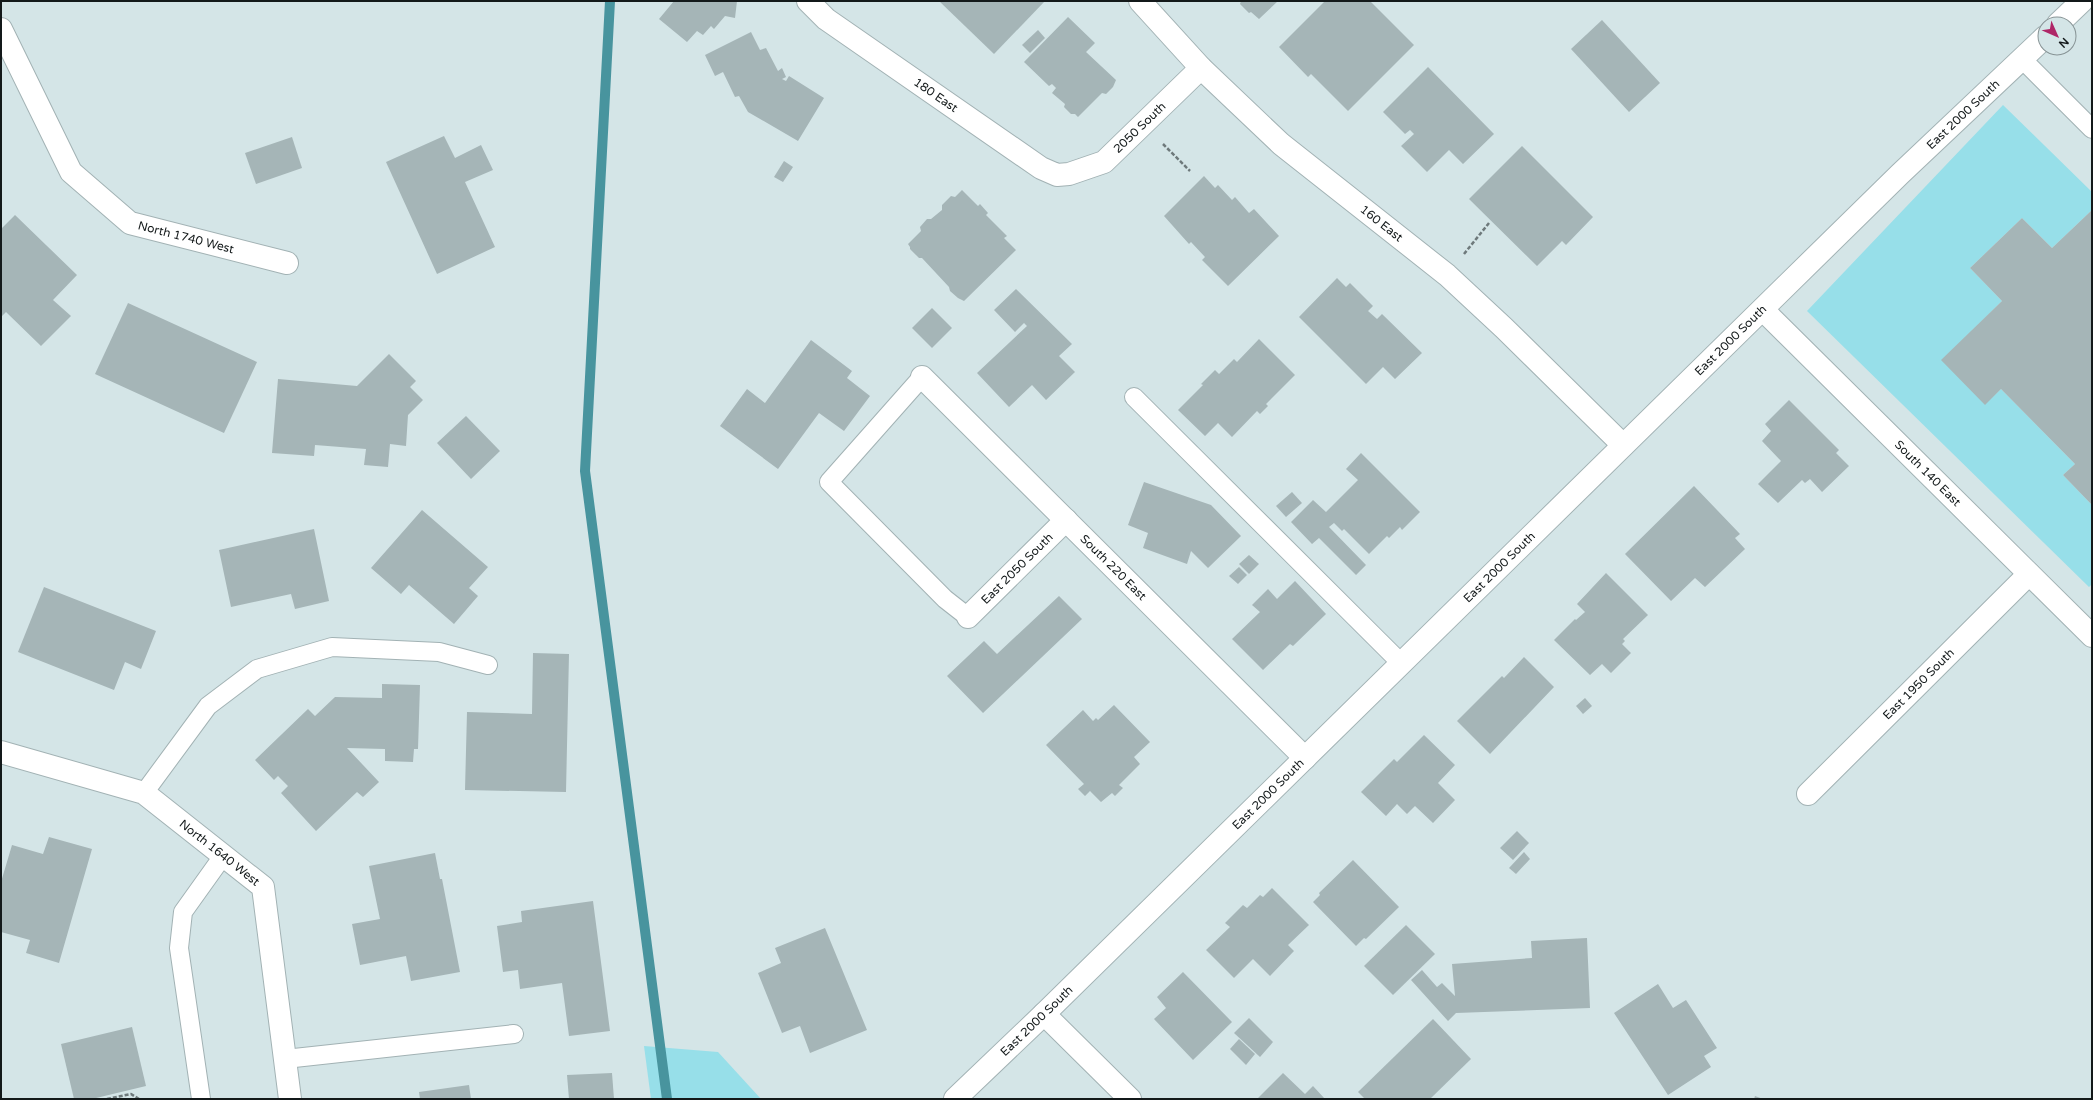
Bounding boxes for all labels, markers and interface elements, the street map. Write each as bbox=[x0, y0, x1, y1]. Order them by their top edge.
north arrow bbox=[2037, 16, 2077, 56]
text: N bbox=[2056, 35, 2071, 50]
street label: 180 East bbox=[911, 75, 961, 115]
street label: East 2000 South bbox=[1924, 77, 2002, 152]
street label: 2050 South bbox=[1111, 99, 1169, 156]
street label: 160 East bbox=[1357, 202, 1406, 245]
street label: North 1740 West bbox=[137, 218, 236, 256]
street label: East 2000 South bbox=[1692, 302, 1769, 379]
street label: South 140 East bbox=[1892, 438, 1964, 509]
street label: East 2000 South bbox=[1461, 529, 1538, 605]
street label: East 2050 South bbox=[978, 530, 1056, 607]
street label: South 220 East bbox=[1077, 532, 1150, 604]
street label: East 1950 South bbox=[1880, 645, 1957, 722]
street label: East 2000 South bbox=[1229, 756, 1307, 832]
street label: North 1640 West bbox=[177, 817, 263, 889]
street label: East 2000 South bbox=[998, 983, 1076, 1059]

